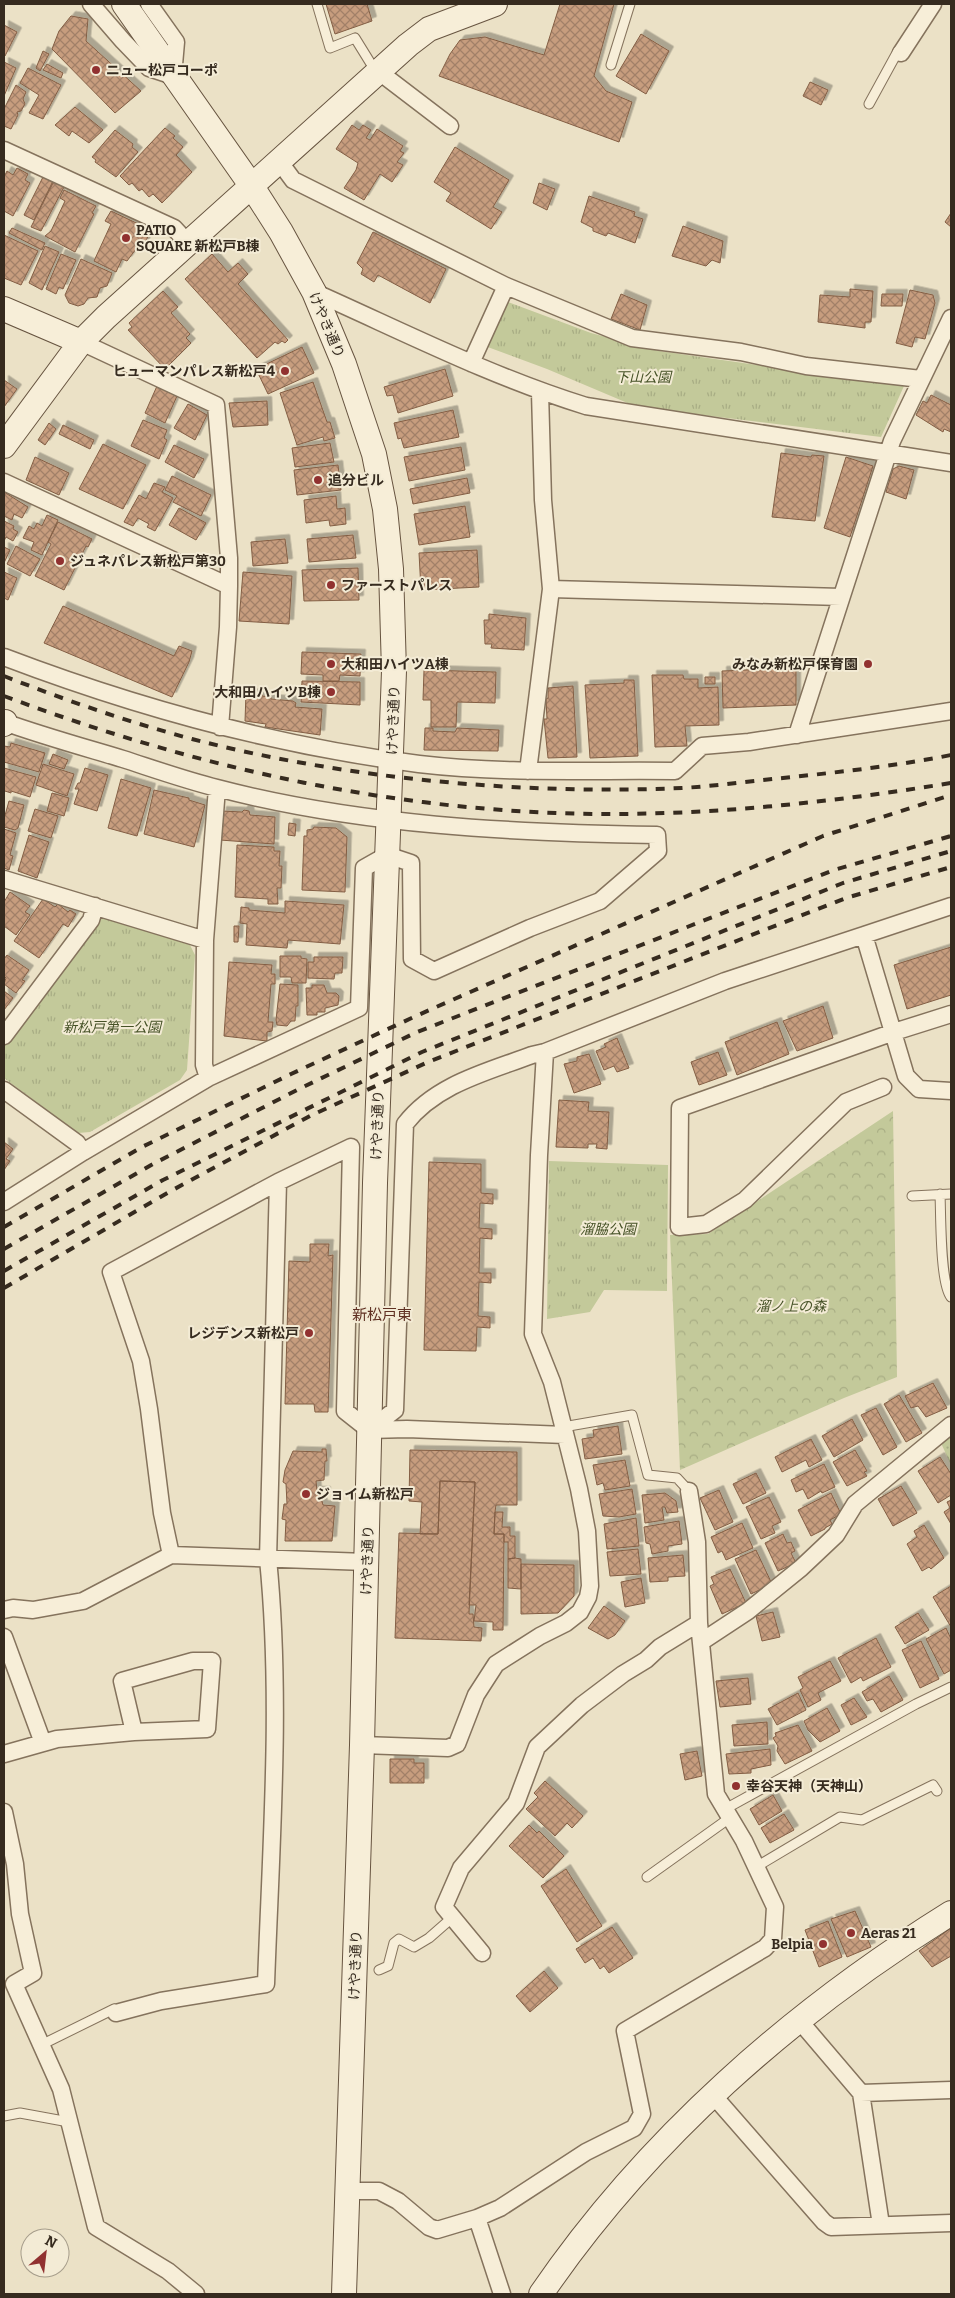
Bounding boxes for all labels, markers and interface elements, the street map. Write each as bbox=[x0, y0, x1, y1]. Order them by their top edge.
place label: ニュー松戸コーポ bbox=[106, 62, 218, 79]
marker: ニュー松戸コーポ bbox=[90, 64, 102, 76]
place label: PATIO SQUARE 新松戸B棟 bbox=[136, 222, 260, 255]
marker: PATIO SQUARE 新松戸B棟 bbox=[120, 232, 132, 244]
street label: けやき通り bbox=[305, 290, 348, 361]
place label: ヒューマンパレス新松戸4 bbox=[112, 363, 275, 380]
marker: ヒューマンパレス新松戸4 bbox=[279, 365, 291, 377]
park label: 下山公園 bbox=[615, 369, 673, 386]
place label: 追分ビル bbox=[328, 472, 384, 489]
marker: 追分ビル bbox=[312, 474, 324, 486]
place label: ジュネパレス新松戸第30 bbox=[70, 553, 226, 570]
marker: ジュネパレス新松戸第30 bbox=[54, 555, 66, 567]
place label: ファーストパレス bbox=[341, 577, 452, 594]
marker: ファーストパレス bbox=[325, 579, 337, 591]
place label: 大和田ハイツA棟 bbox=[341, 656, 449, 673]
place label: みなみ新松戸保育園 bbox=[732, 656, 858, 673]
marker: 大和田ハイツA棟 bbox=[325, 658, 337, 670]
marker: みなみ新松戸保育園 bbox=[862, 658, 874, 670]
place label: 大和田ハイツB棟 bbox=[214, 684, 321, 701]
street label: けやき通り bbox=[384, 685, 403, 755]
marker: 大和田ハイツB棟 bbox=[325, 686, 337, 698]
park label: 新松戸第一公園 bbox=[63, 1019, 163, 1036]
street label: けやき通り bbox=[368, 1090, 387, 1160]
park label: 溜脇公園 bbox=[580, 1221, 638, 1238]
park label: 溜ノ上の森 bbox=[756, 1298, 828, 1315]
district label: 新松戸東 bbox=[352, 1306, 412, 1324]
place label: レジデンス新松戸 bbox=[187, 1325, 299, 1342]
marker: レジデンス新松戸 bbox=[303, 1327, 315, 1339]
place label: ジョイム新松戸 bbox=[316, 1486, 414, 1503]
marker: ジョイム新松戸 bbox=[300, 1488, 312, 1500]
street label: けやき通り bbox=[358, 1525, 377, 1595]
place label: 幸谷天神（天神山） bbox=[746, 1778, 872, 1795]
marker: 幸谷天神（天神山） bbox=[730, 1780, 742, 1792]
place label: Aeras 21 bbox=[861, 1925, 916, 1942]
marker: Aeras 21 bbox=[845, 1927, 857, 1939]
street label: けやき通り bbox=[346, 1930, 365, 2000]
place label: Belpia bbox=[771, 1936, 813, 1953]
marker: Belpia bbox=[817, 1938, 829, 1950]
north arrow bbox=[20, 2228, 70, 2278]
text: N bbox=[42, 2232, 60, 2252]

